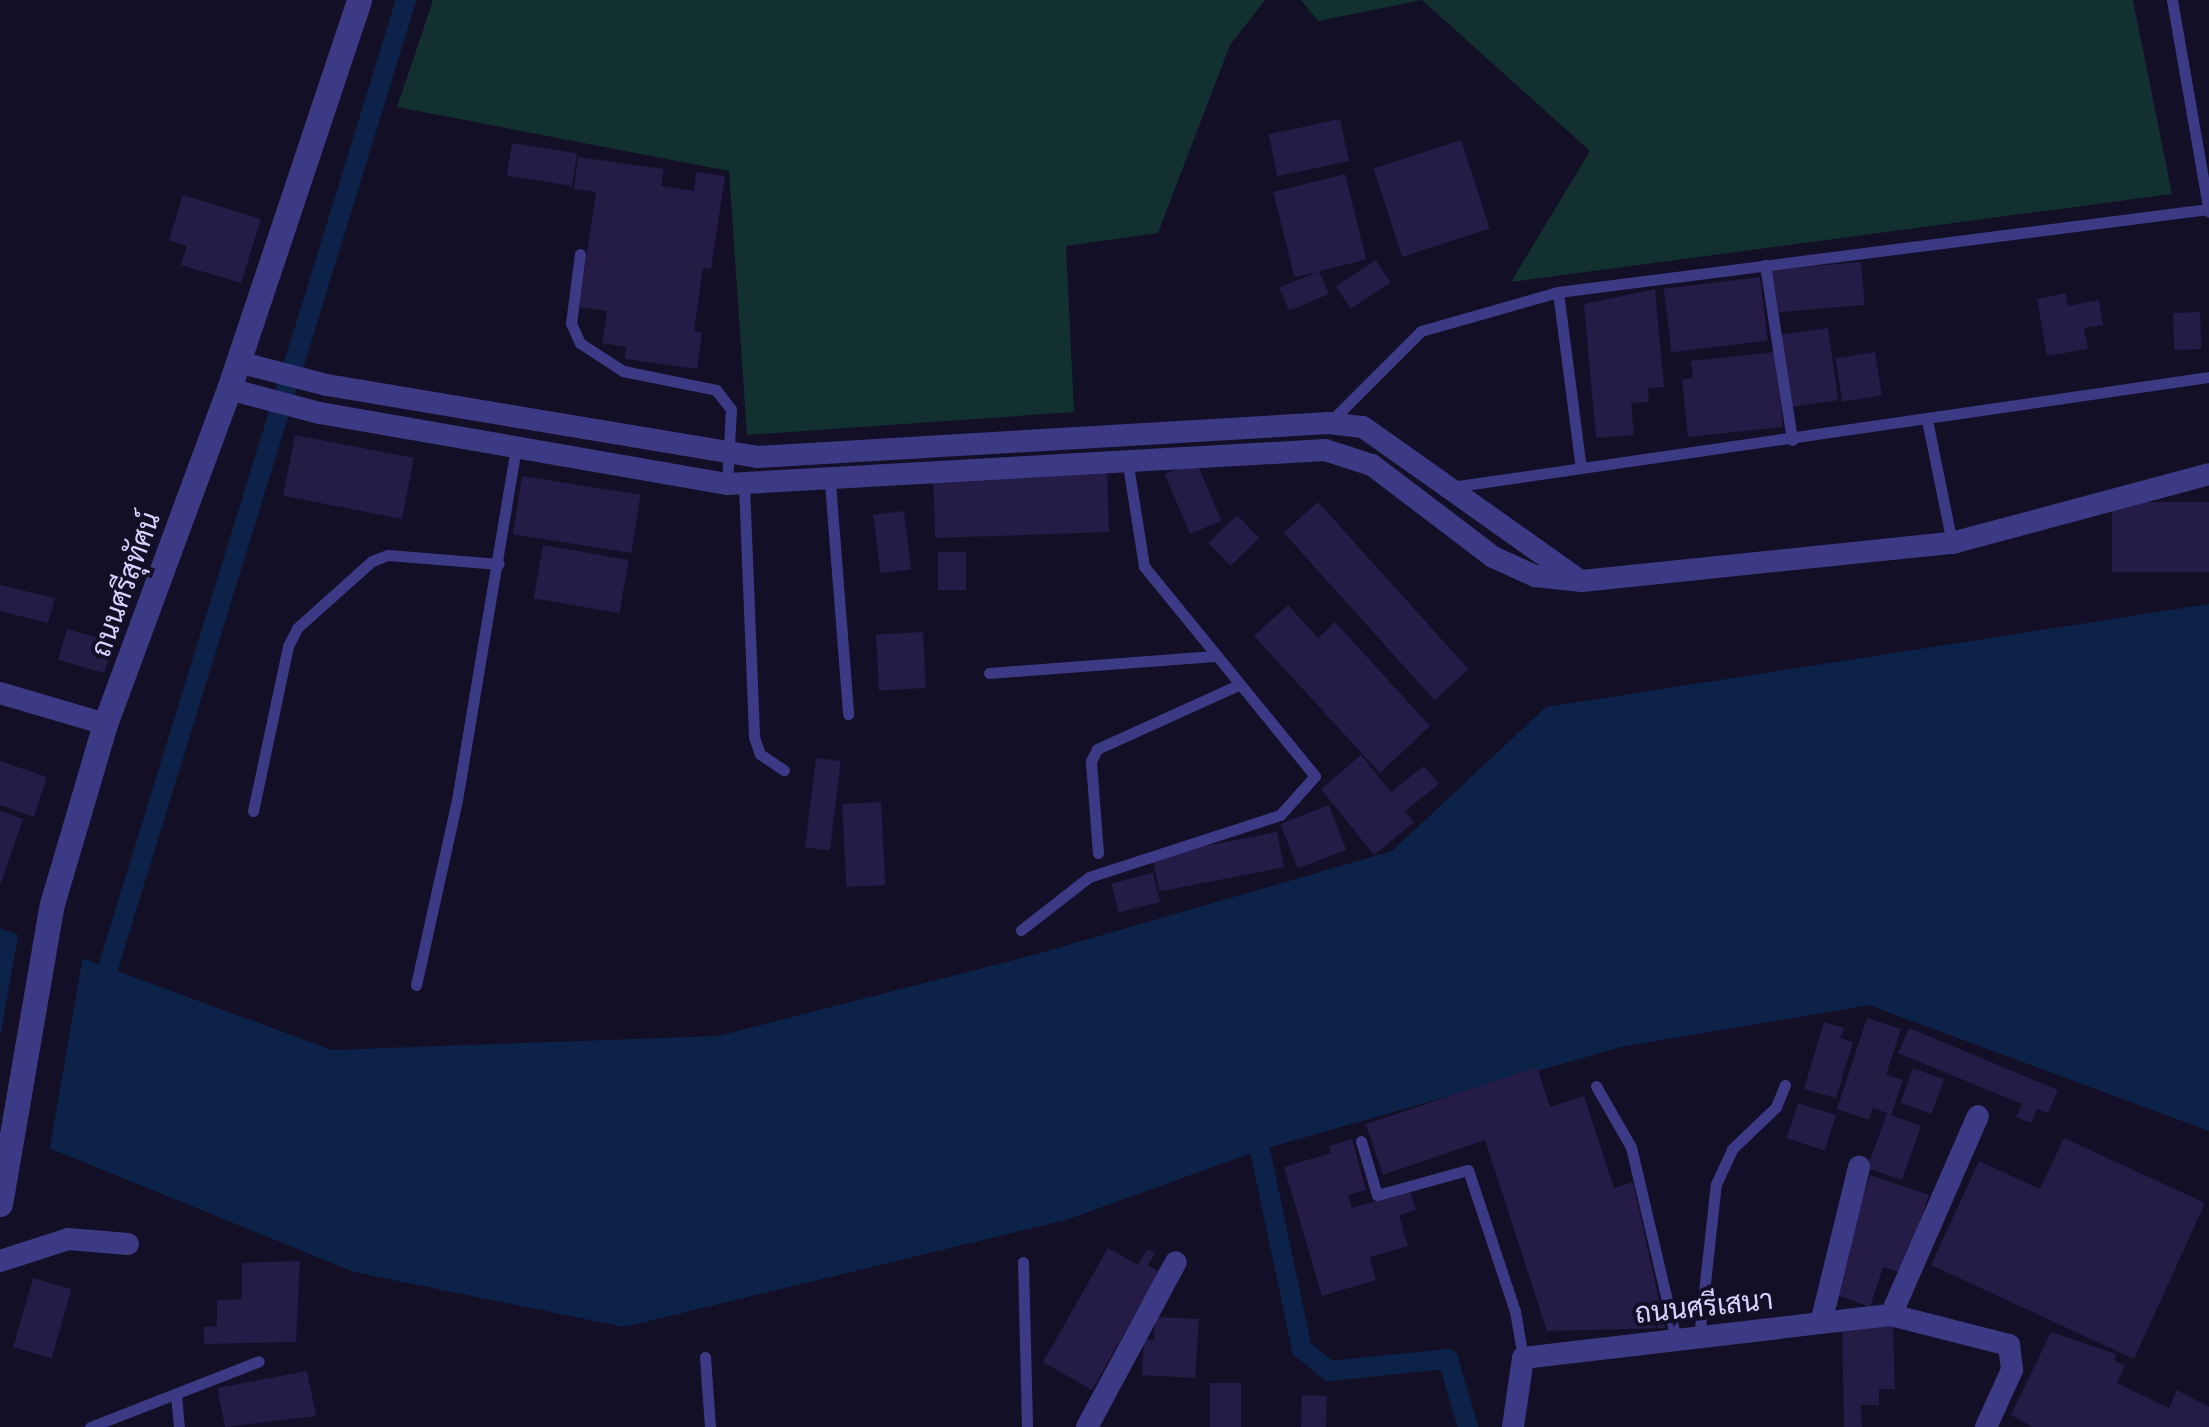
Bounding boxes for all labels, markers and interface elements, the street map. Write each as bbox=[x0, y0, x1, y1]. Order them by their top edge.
street label: ถนนศรีสุทัศน์ bbox=[83, 507, 167, 661]
street label: ถนนศรีเสนา bbox=[1633, 1282, 1775, 1330]

